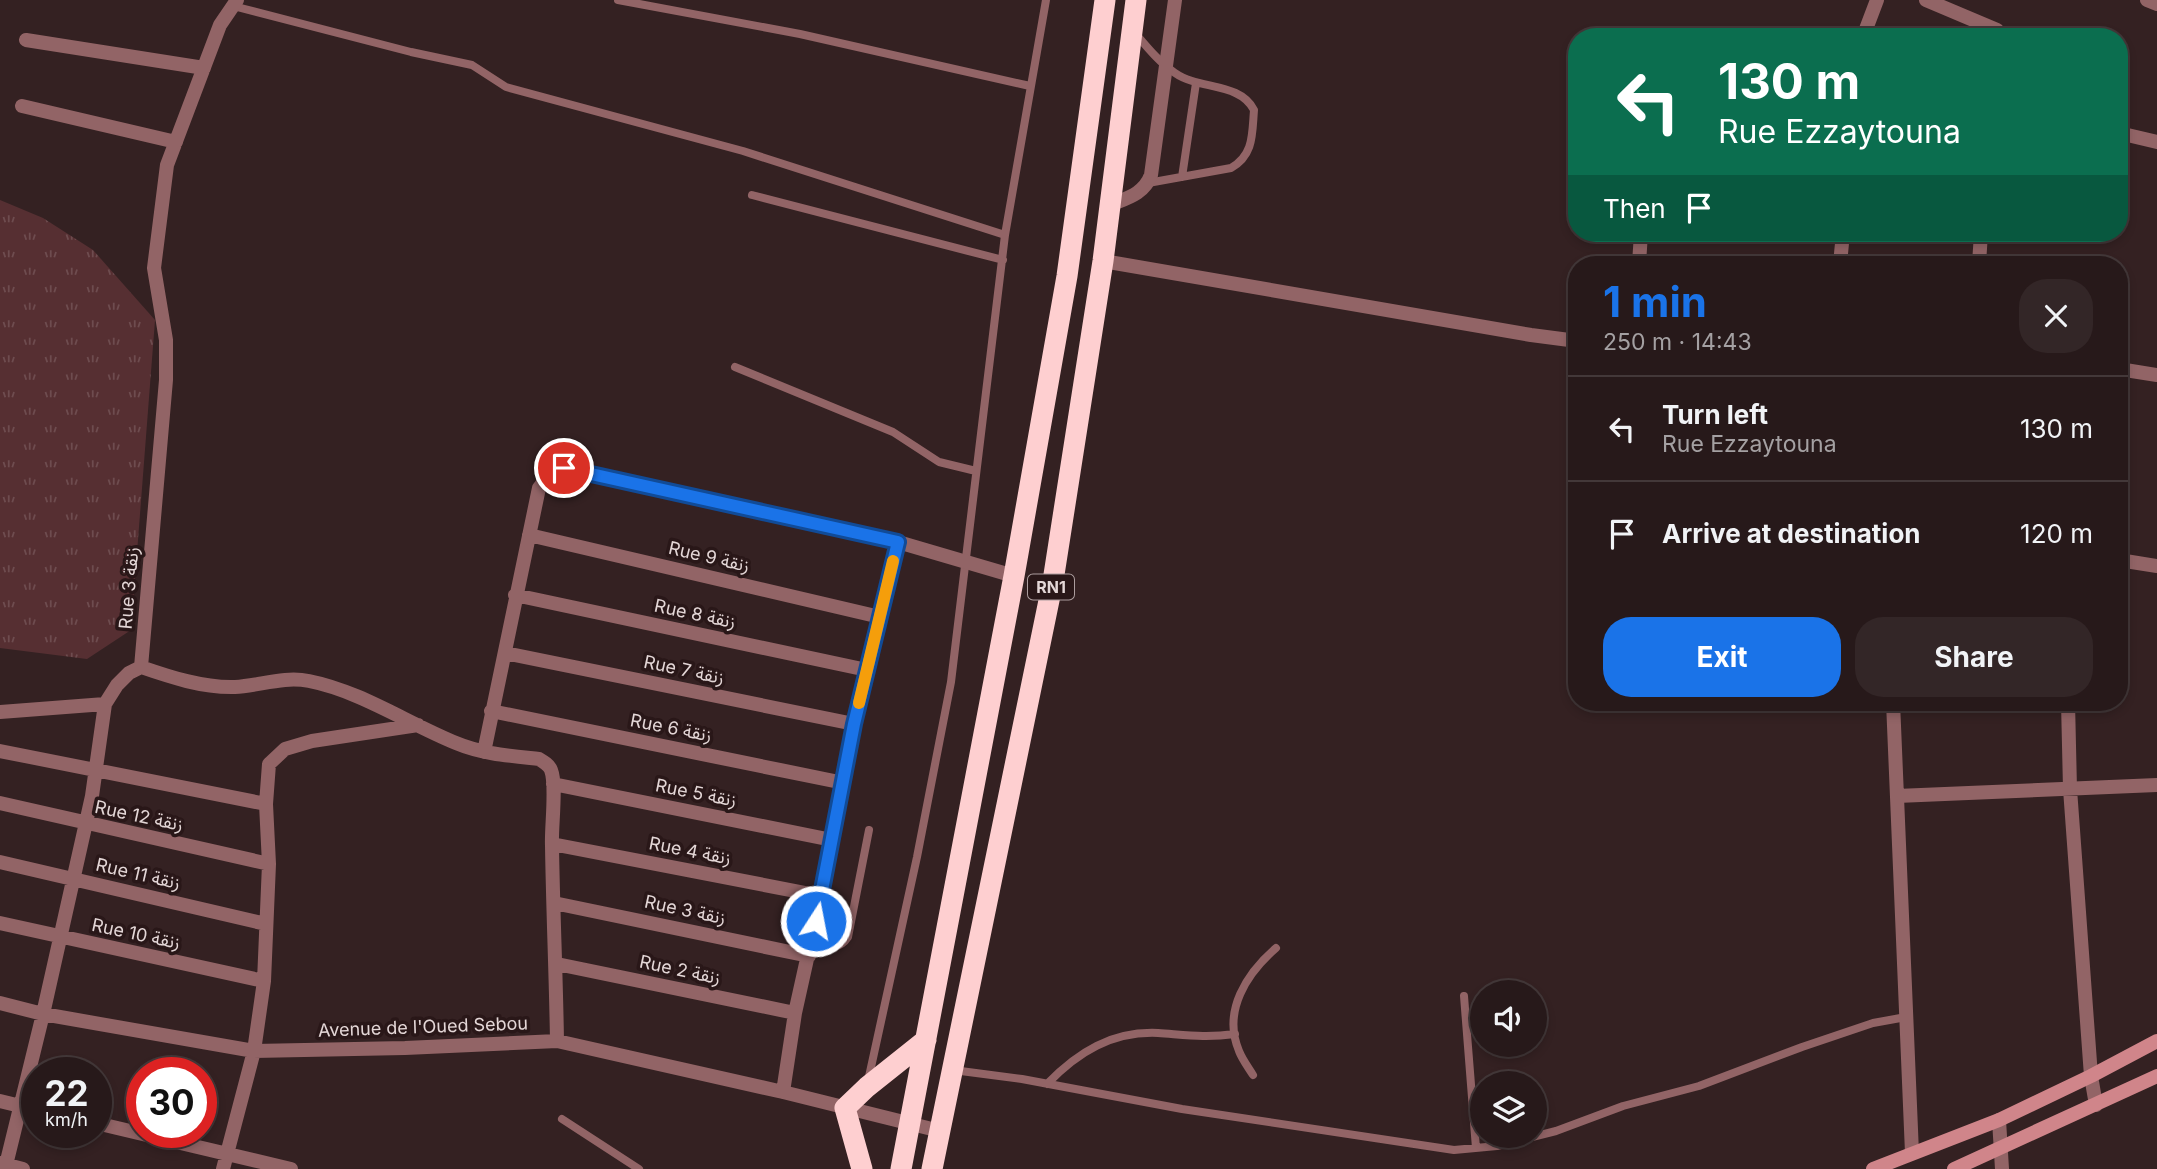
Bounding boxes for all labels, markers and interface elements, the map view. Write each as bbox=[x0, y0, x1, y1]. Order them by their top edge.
text: 130 m bbox=[1718, 52, 1860, 111]
icon: left bbox=[1603, 56, 1694, 147]
text: Rue Ezzaytouna bbox=[1718, 112, 1961, 151]
icon: arrive bbox=[1680, 189, 1718, 227]
text: Then bbox=[1603, 193, 1666, 224]
text: 1 min bbox=[1603, 276, 1707, 327]
button: close bbox=[2019, 279, 2093, 353]
text: 250 m · 14:43 bbox=[1603, 328, 1752, 356]
text: Turn left bbox=[1662, 399, 1768, 430]
icon: left bbox=[1603, 410, 1641, 448]
text: 130 m bbox=[2020, 413, 2093, 444]
text: Rue Ezzaytouna bbox=[1662, 430, 1837, 458]
pin bbox=[534, 438, 594, 498]
icon: arrive bbox=[545, 449, 583, 487]
icon: arrive bbox=[1603, 515, 1641, 553]
text: Arrive at destination bbox=[1662, 518, 1921, 549]
text: 120 m bbox=[2020, 518, 2093, 549]
street label: Rue 9 زنقة bbox=[666, 537, 752, 577]
street label: Rue 3 زنقة bbox=[114, 546, 144, 630]
road number: RN1 bbox=[1028, 574, 1074, 600]
street label: Rue 8 زنقة bbox=[652, 595, 738, 633]
button: Exit bbox=[1603, 617, 1841, 697]
button: Share bbox=[1855, 617, 2093, 697]
street label: Rue 7 زنقة bbox=[642, 651, 726, 689]
street label: Rue 6 زنقة bbox=[628, 709, 714, 747]
street label: Rue 5 زنقة bbox=[653, 774, 739, 812]
street label: Rue 12 زنقة bbox=[93, 796, 185, 836]
street label: Rue 4 زنقة bbox=[647, 832, 733, 870]
street label: Rue 11 زنقة bbox=[94, 854, 182, 894]
position arrow bbox=[779, 884, 853, 958]
street label: Rue 3 زنقة bbox=[642, 891, 728, 929]
street label: Rue 10 زنقة bbox=[90, 914, 182, 954]
street label: Rue 2 زنقة bbox=[637, 951, 723, 989]
map controls bbox=[1470, 980, 1547, 1148]
button: sound bbox=[1470, 980, 1547, 1057]
street label: Avenue de l'Oued Sebou bbox=[318, 1012, 528, 1041]
speed limit sign: 30 bbox=[126, 1057, 217, 1148]
button: layers bbox=[1470, 1071, 1547, 1148]
text: 22 bbox=[44, 1072, 89, 1114]
text: km/h bbox=[45, 1109, 88, 1130]

